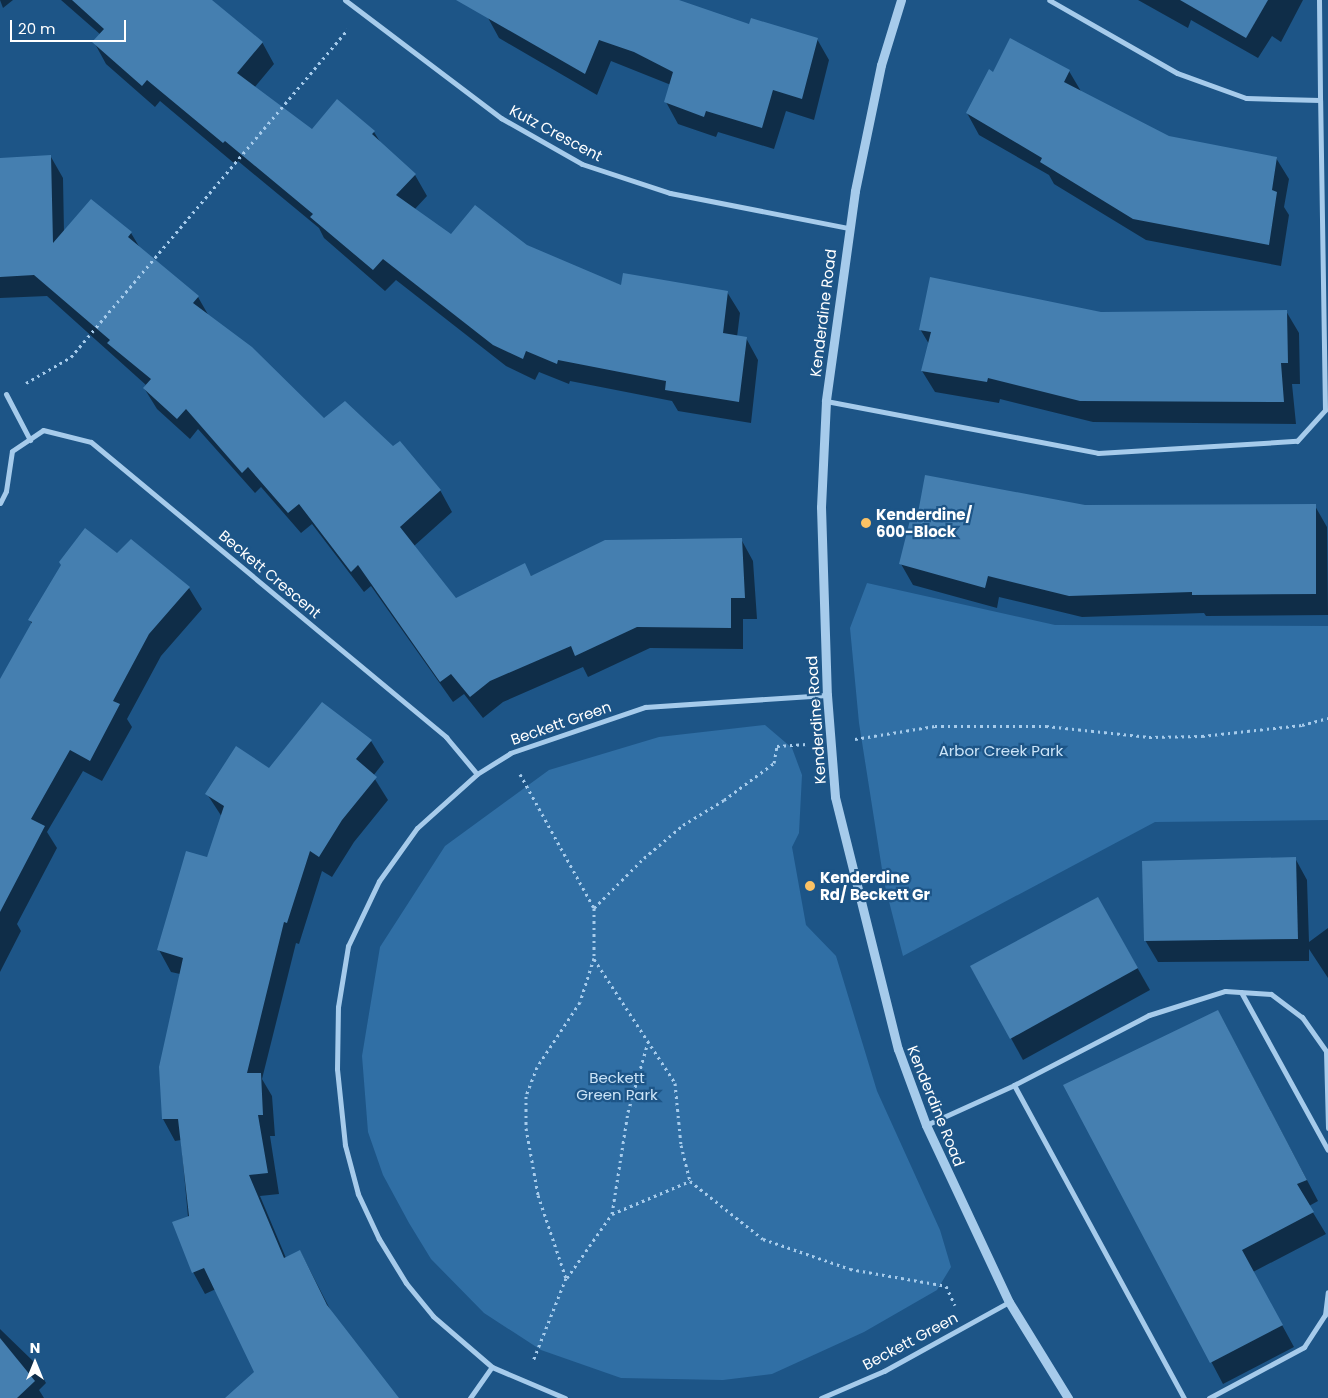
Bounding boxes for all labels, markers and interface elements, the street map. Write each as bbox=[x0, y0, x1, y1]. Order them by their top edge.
scale bar bbox=[12, 10, 129, 42]
text: 20 m bbox=[18, 18, 56, 39]
street label: Kutz Crescent bbox=[506, 101, 606, 165]
street label: Kenderdine Road bbox=[806, 248, 840, 378]
place label: Kenderdine/ 600-Block bbox=[876, 505, 972, 540]
marker: Kenderdine/ 600-Block bbox=[860, 517, 872, 529]
street label: Beckett Crescent bbox=[215, 526, 325, 622]
street label: Kenderdine Road bbox=[803, 655, 829, 785]
street label: Beckett Green bbox=[508, 697, 614, 749]
park label: Arbor Creek Park bbox=[939, 742, 1063, 760]
place label: Kenderdine Rd/ Beckett Gr bbox=[820, 868, 930, 903]
marker: Kenderdine Rd/ Beckett Gr bbox=[804, 880, 816, 892]
street label: Kenderdine Road bbox=[904, 1043, 968, 1169]
park label: Beckett Green Park bbox=[576, 1068, 658, 1103]
street label: Beckett Green bbox=[859, 1308, 961, 1374]
north arrow bbox=[10, 1338, 60, 1388]
text: N bbox=[30, 1338, 40, 1358]

